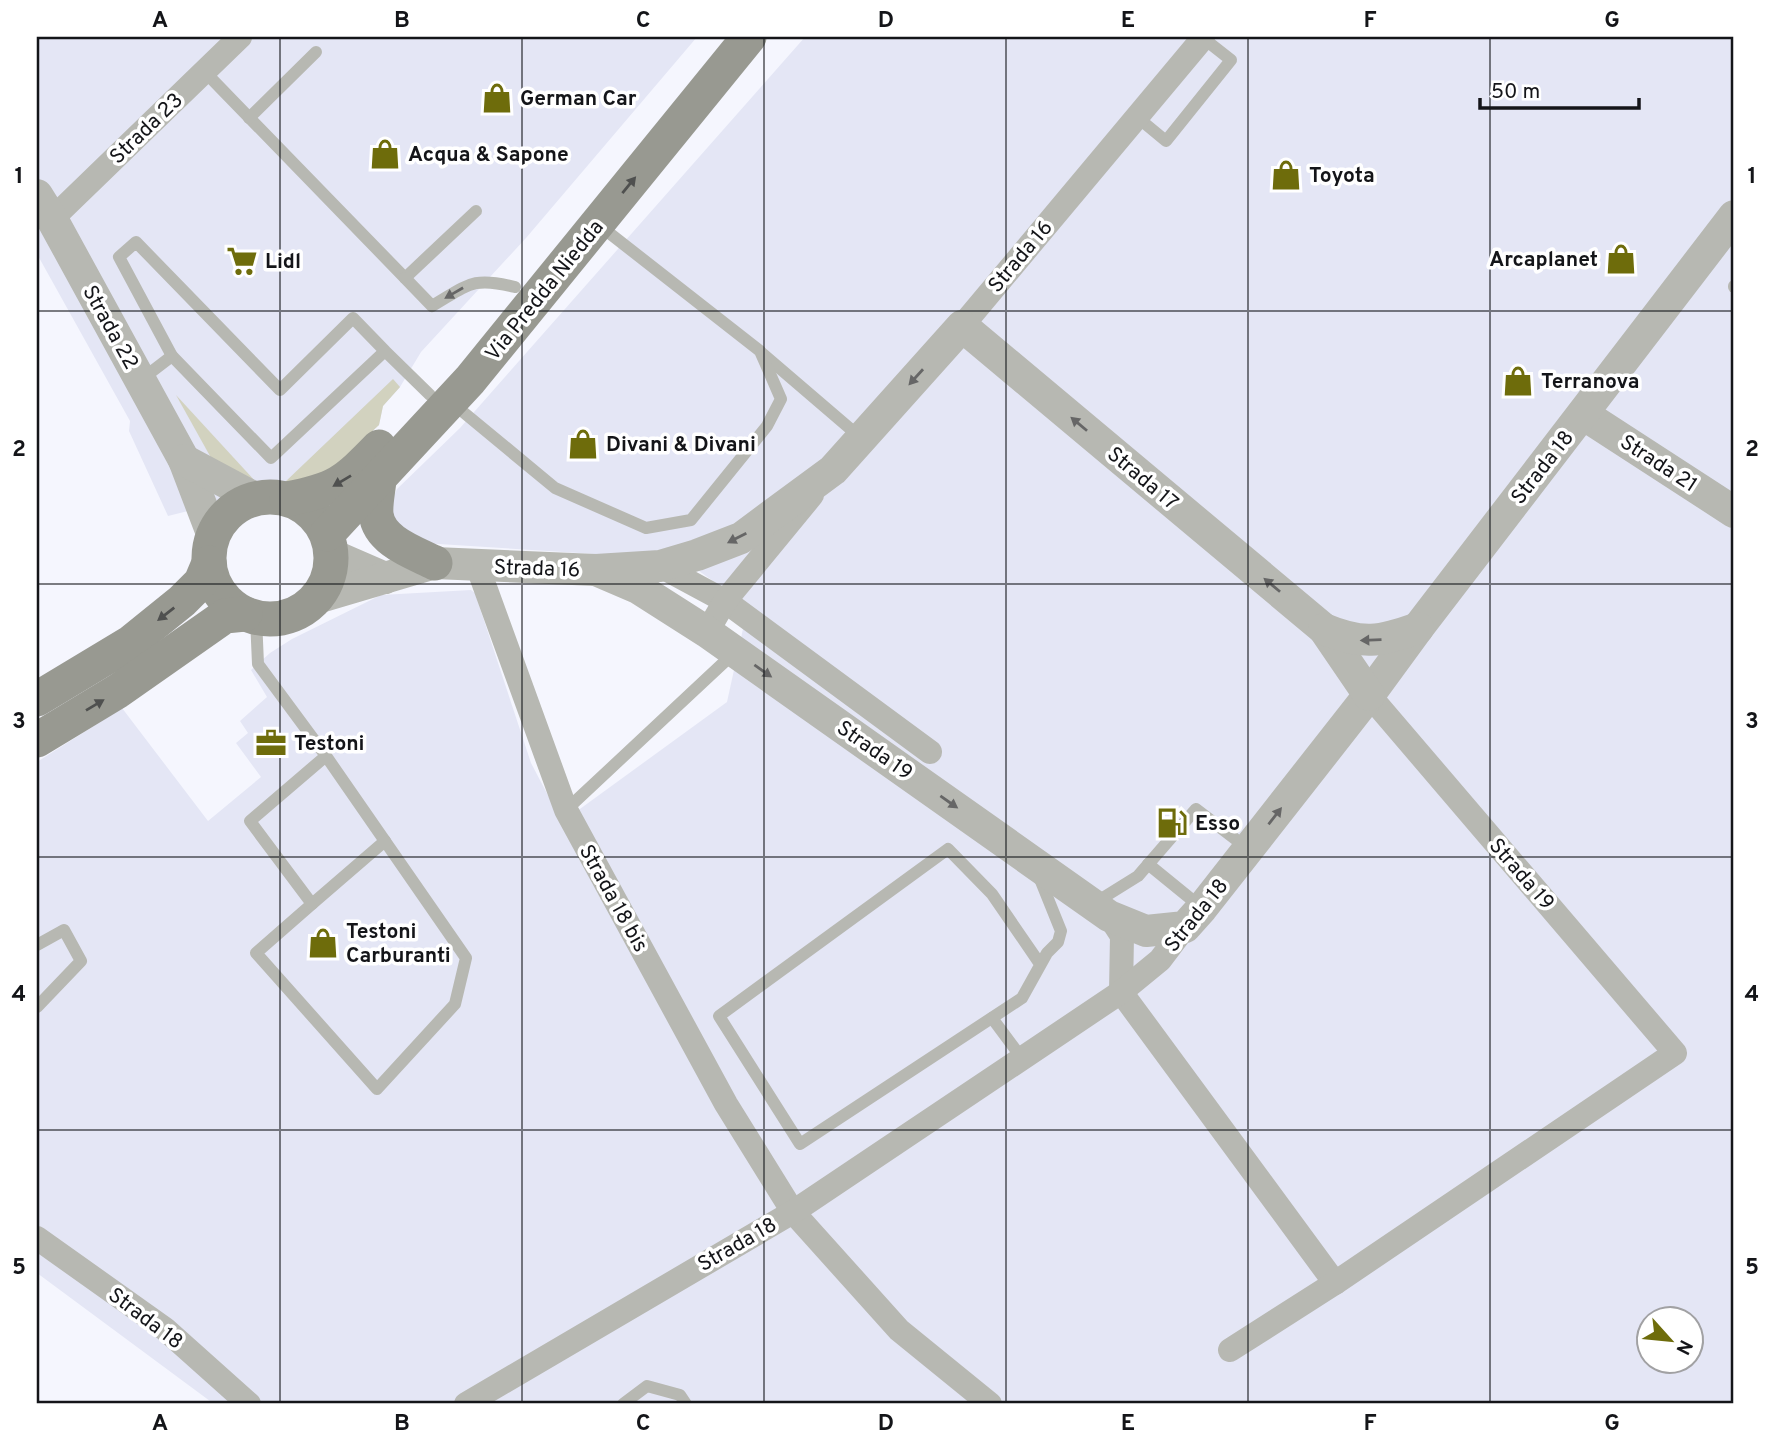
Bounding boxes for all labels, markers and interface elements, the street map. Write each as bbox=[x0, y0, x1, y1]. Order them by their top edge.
text: A bbox=[152, 7, 168, 36]
text: B bbox=[394, 7, 410, 36]
text: C bbox=[636, 7, 650, 36]
text: D bbox=[878, 7, 894, 36]
text: E bbox=[1121, 7, 1135, 36]
text: F bbox=[1363, 7, 1377, 36]
text: G bbox=[1604, 7, 1620, 36]
scale bar bbox=[1480, 66, 1640, 110]
text: 50 m bbox=[1491, 79, 1540, 106]
shop icon: German Car bbox=[480, 81, 514, 115]
place label: German Car bbox=[520, 86, 637, 113]
street label: Strada 23 bbox=[105, 87, 189, 171]
shop icon: Acqua & Sapone bbox=[368, 137, 402, 171]
place label: Acqua & Sapone bbox=[408, 142, 569, 169]
shop icon: Toyota bbox=[1269, 158, 1303, 192]
text: 1 bbox=[14, 163, 24, 192]
place label: Toyota bbox=[1309, 163, 1375, 190]
text: 1 bbox=[1747, 163, 1757, 192]
one-way arrow bbox=[621, 177, 636, 195]
street label: Via Predda Niedda bbox=[480, 215, 610, 367]
street label: Strada 16 bbox=[983, 215, 1059, 299]
shop icon: Arcaplanet bbox=[1604, 242, 1638, 276]
supermarket icon: Lidl bbox=[225, 244, 259, 278]
place label: Arcaplanet bbox=[1489, 247, 1598, 274]
place label: Lidl bbox=[265, 249, 301, 276]
street label: Strada 22 bbox=[76, 281, 144, 375]
one-way arrow bbox=[445, 287, 464, 299]
shop icon: Terranova bbox=[1501, 364, 1535, 398]
one-way arrow bbox=[908, 368, 924, 386]
place label: Terranova bbox=[1541, 369, 1639, 396]
one-way arrow bbox=[1070, 417, 1087, 432]
street label: Strada 18 bbox=[1506, 425, 1581, 511]
shop icon: Divani & Divani bbox=[566, 427, 600, 461]
street label: Strada 21 bbox=[1614, 429, 1702, 499]
place label: Divani & Divani bbox=[606, 432, 756, 459]
text: 2 bbox=[12, 436, 26, 465]
text: 2 bbox=[1745, 436, 1759, 465]
street label: Strada 17 bbox=[1101, 441, 1183, 517]
one-way arrow bbox=[332, 474, 351, 487]
one-way arrow bbox=[727, 531, 747, 543]
street label: Strada 16 bbox=[493, 554, 581, 585]
one-way arrow bbox=[1263, 578, 1281, 593]
one-way arrow bbox=[158, 606, 176, 621]
one-way arrow bbox=[1360, 634, 1382, 645]
one-way arrow bbox=[754, 664, 772, 678]
one-way arrow bbox=[86, 699, 105, 711]
text: 3 bbox=[12, 708, 26, 737]
text: 3 bbox=[1745, 708, 1759, 737]
street label: Strada 19 bbox=[831, 715, 917, 787]
office icon: Testoni bbox=[254, 726, 288, 760]
place label: Testoni bbox=[294, 731, 365, 758]
one-way arrow bbox=[940, 795, 958, 809]
fuel station icon: Esso bbox=[1155, 806, 1189, 840]
one-way arrow bbox=[1267, 807, 1281, 825]
place label: Esso bbox=[1195, 811, 1240, 838]
street label: Strada 19 bbox=[1482, 833, 1560, 917]
street label: Strada 18 bis bbox=[572, 840, 653, 957]
street label: Strada 18 bbox=[1159, 874, 1235, 958]
place label: Testoni Carburanti bbox=[346, 919, 451, 970]
shop icon: Testoni Carburanti bbox=[306, 926, 340, 960]
text: 4 bbox=[12, 981, 26, 1010]
text: 4 bbox=[1745, 981, 1759, 1010]
street label: Strada 18 bbox=[693, 1212, 782, 1279]
text: 5 bbox=[12, 1254, 26, 1283]
text: 5 bbox=[1745, 1254, 1759, 1283]
street label: Strada 18 bbox=[102, 1282, 188, 1356]
north arrow bbox=[1634, 1304, 1704, 1374]
text: N bbox=[1670, 1335, 1697, 1358]
text: A bbox=[152, 1410, 168, 1439]
text: B bbox=[394, 1410, 410, 1439]
text: C bbox=[636, 1410, 650, 1439]
text: D bbox=[878, 1410, 894, 1439]
text: E bbox=[1121, 1410, 1135, 1439]
text: F bbox=[1363, 1410, 1377, 1439]
text: G bbox=[1604, 1410, 1620, 1439]

